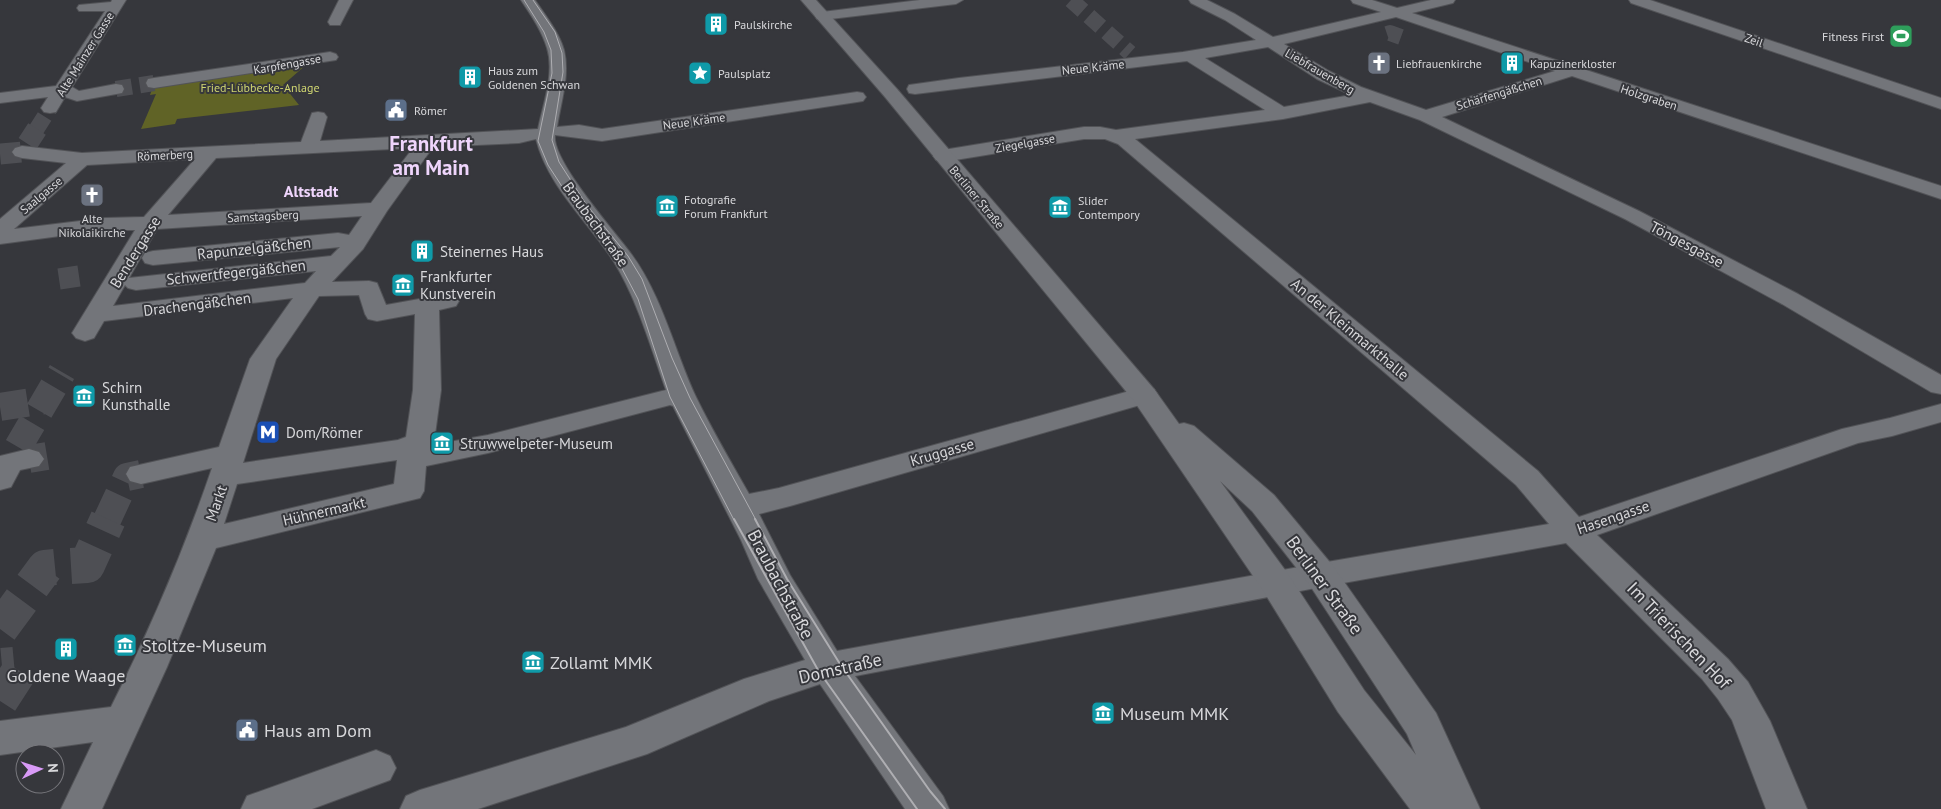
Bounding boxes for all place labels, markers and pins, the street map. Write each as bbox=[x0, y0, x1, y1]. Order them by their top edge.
building icon: Paulskirche bbox=[703, 11, 729, 37]
place label: Paulskirche bbox=[734, 17, 792, 32]
sports icon: Fitness First bbox=[1888, 23, 1914, 49]
place label: Fitness First bbox=[1822, 29, 1884, 44]
church icon: Liebfrauenkirche bbox=[1366, 50, 1392, 76]
building icon: Kapuzinerkloster bbox=[1499, 50, 1525, 76]
place label: Liebfrauenkirche bbox=[1396, 56, 1482, 71]
place label: Kapuzinerkloster bbox=[1530, 56, 1616, 71]
place icon: Paulsplatz bbox=[687, 60, 713, 86]
place label: Haus zum Goldenen Schwan bbox=[488, 63, 580, 92]
building icon: Haus zum Goldenen Schwan bbox=[457, 64, 483, 90]
place label: Paulsplatz bbox=[718, 66, 771, 81]
public building icon: Römer bbox=[383, 97, 409, 123]
place label: Römer bbox=[414, 103, 447, 118]
church icon: Alte Nikolaikirche bbox=[79, 182, 105, 208]
place label: Fotografie Forum Frankfurt bbox=[684, 192, 768, 221]
museum icon: Fotografie Forum Frankfurt bbox=[654, 193, 680, 219]
place label: Slider Contempory bbox=[1078, 193, 1140, 222]
museum icon: Slider Contempory bbox=[1047, 194, 1073, 220]
place label: Alte Nikolaikirche bbox=[58, 211, 126, 240]
building icon: Steinernes Haus bbox=[409, 238, 435, 264]
place label: Steinernes Haus bbox=[440, 242, 544, 261]
place label: Frankfurter Kunstverein bbox=[420, 267, 496, 303]
museum icon: Frankfurter Kunstverein bbox=[390, 272, 416, 298]
place label: Schirn Kunsthalle bbox=[102, 378, 170, 414]
museum icon: Schirn Kunsthalle bbox=[71, 383, 97, 409]
metro station icon: Dom/Römer bbox=[255, 419, 281, 445]
place label: Dom/Römer bbox=[286, 423, 363, 442]
museum icon: Struwwelpeter-Museum bbox=[429, 430, 455, 456]
place label: Struwwelpeter-Museum bbox=[460, 434, 613, 453]
museum icon: Stoltze-Museum bbox=[112, 632, 138, 658]
place label: Stoltze-Museum bbox=[142, 634, 267, 657]
building icon: Goldene Waage bbox=[53, 636, 79, 662]
museum icon: Zollamt MMK bbox=[520, 649, 546, 675]
place label: Zollamt MMK bbox=[550, 651, 653, 674]
place label: Goldene Waage bbox=[6, 664, 126, 687]
museum icon: Museum MMK bbox=[1090, 700, 1116, 726]
place label: Museum MMK bbox=[1120, 702, 1229, 725]
public building icon: Haus am Dom bbox=[234, 717, 260, 743]
place label: Haus am Dom bbox=[264, 719, 372, 742]

